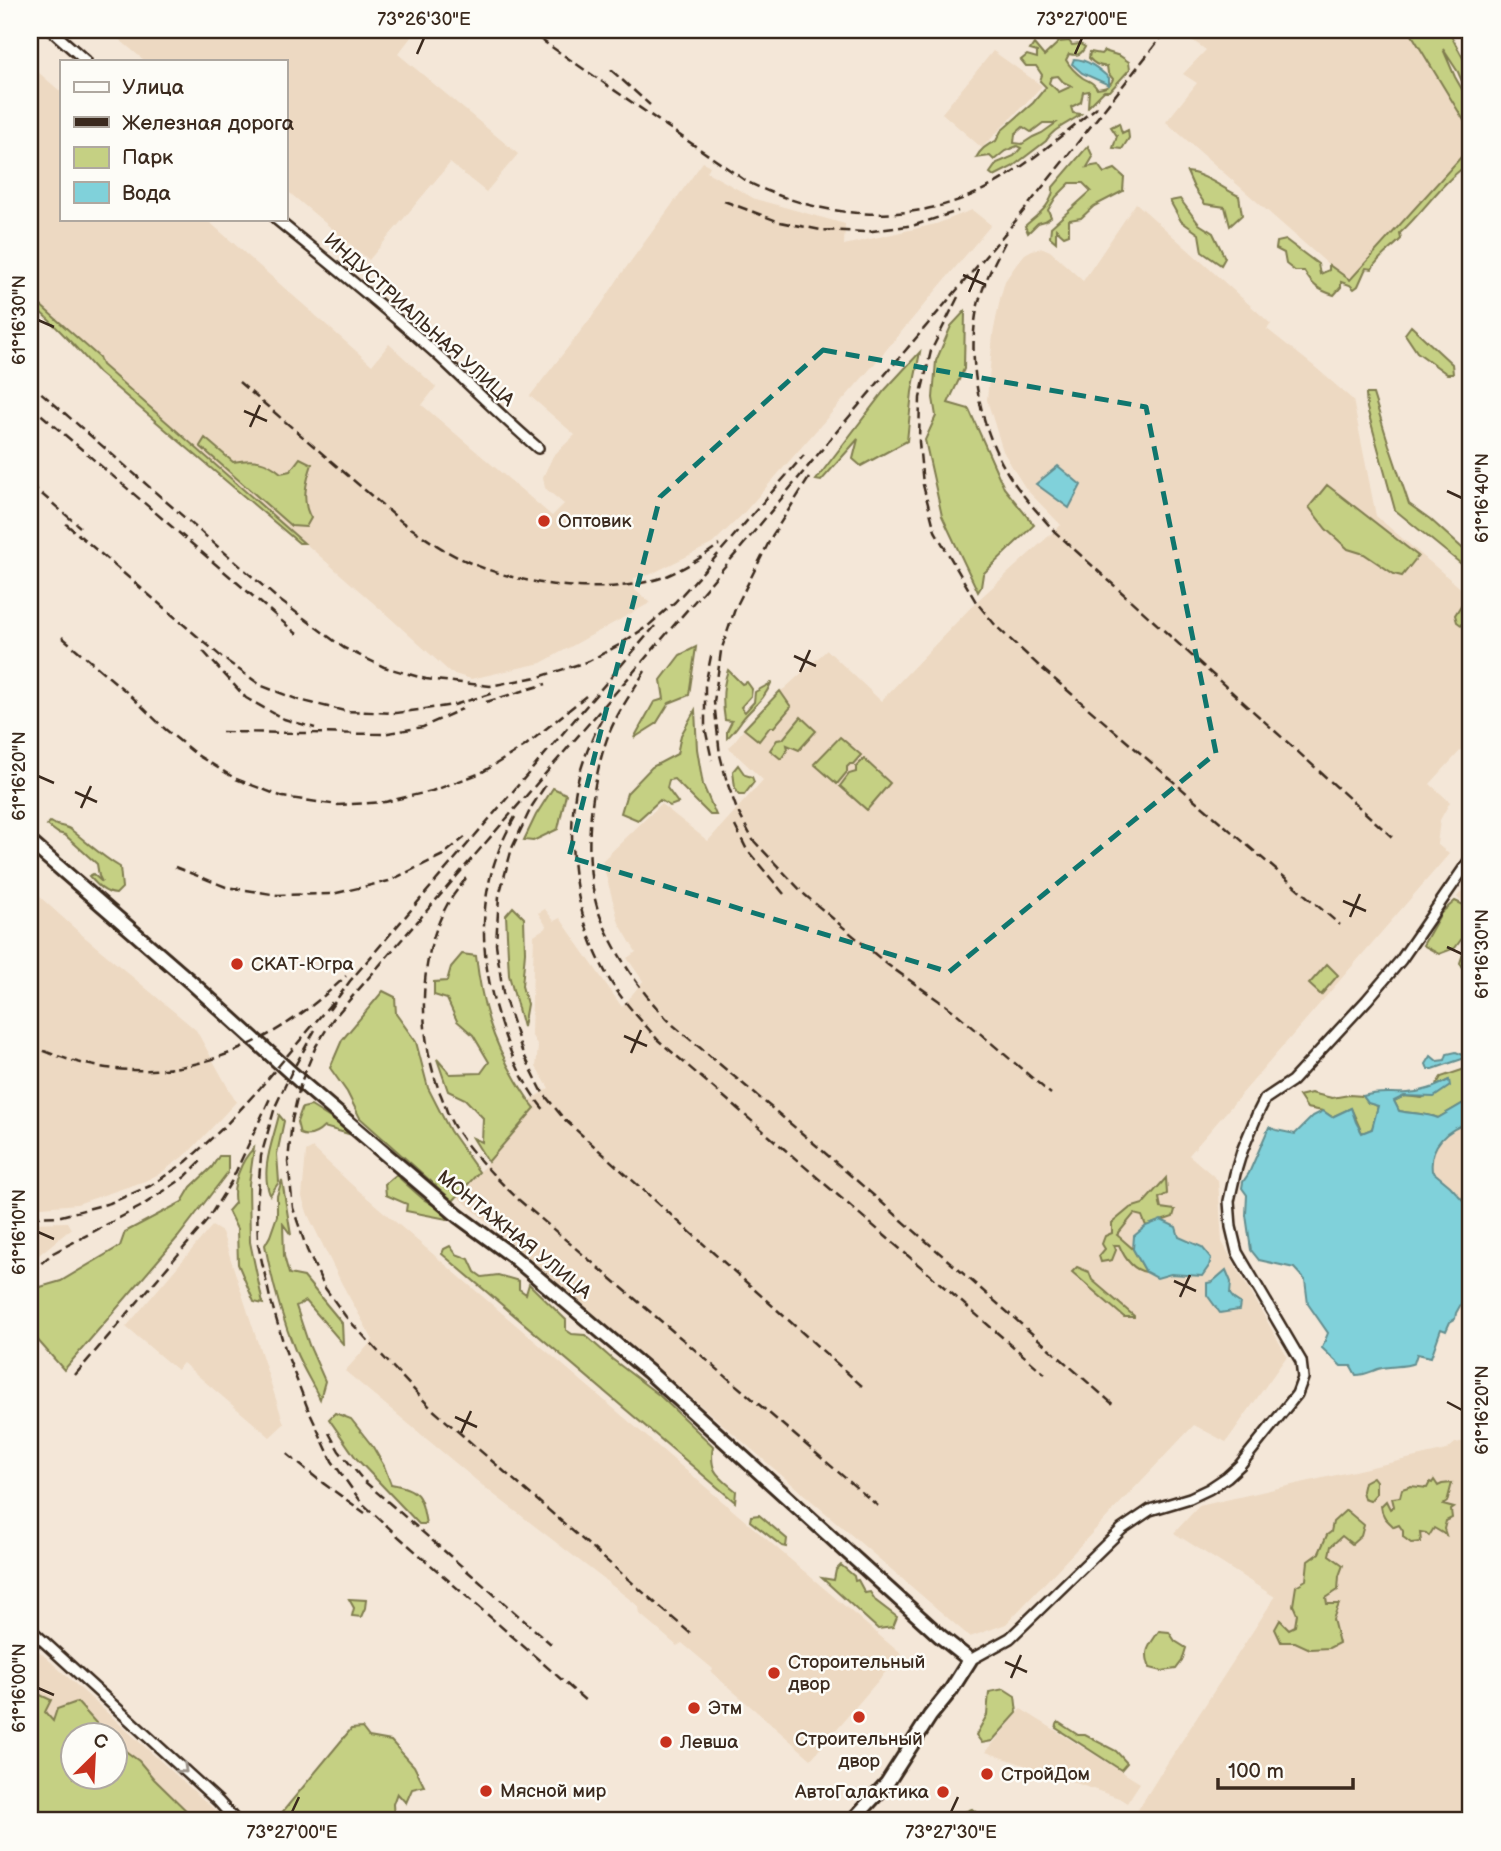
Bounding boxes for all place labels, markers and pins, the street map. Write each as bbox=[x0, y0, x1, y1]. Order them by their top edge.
place label: Оптовик bbox=[558, 510, 632, 533]
marker: Оптовик bbox=[536, 513, 552, 529]
place label: СКАТ-Югра bbox=[251, 953, 354, 976]
marker: СКАТ-Югра bbox=[229, 956, 245, 972]
place label: Стороительный двор bbox=[788, 1651, 925, 1696]
marker: Стороительный двор bbox=[766, 1665, 782, 1681]
place label: Этм bbox=[708, 1697, 742, 1720]
marker: Этм bbox=[686, 1700, 702, 1716]
marker: Строительный двор bbox=[851, 1709, 867, 1725]
place label: Строительный двор bbox=[795, 1728, 923, 1773]
place label: Левша bbox=[679, 1731, 738, 1754]
marker: Левша bbox=[658, 1734, 674, 1750]
place label: СтройДом bbox=[1001, 1763, 1090, 1786]
marker: СтройДом bbox=[979, 1766, 995, 1782]
place label: Мясной мир bbox=[500, 1780, 607, 1803]
place label: АвтоГалактика bbox=[794, 1781, 929, 1804]
marker: Мясной мир bbox=[478, 1783, 494, 1799]
marker: АвтоГалактика bbox=[935, 1784, 951, 1800]

